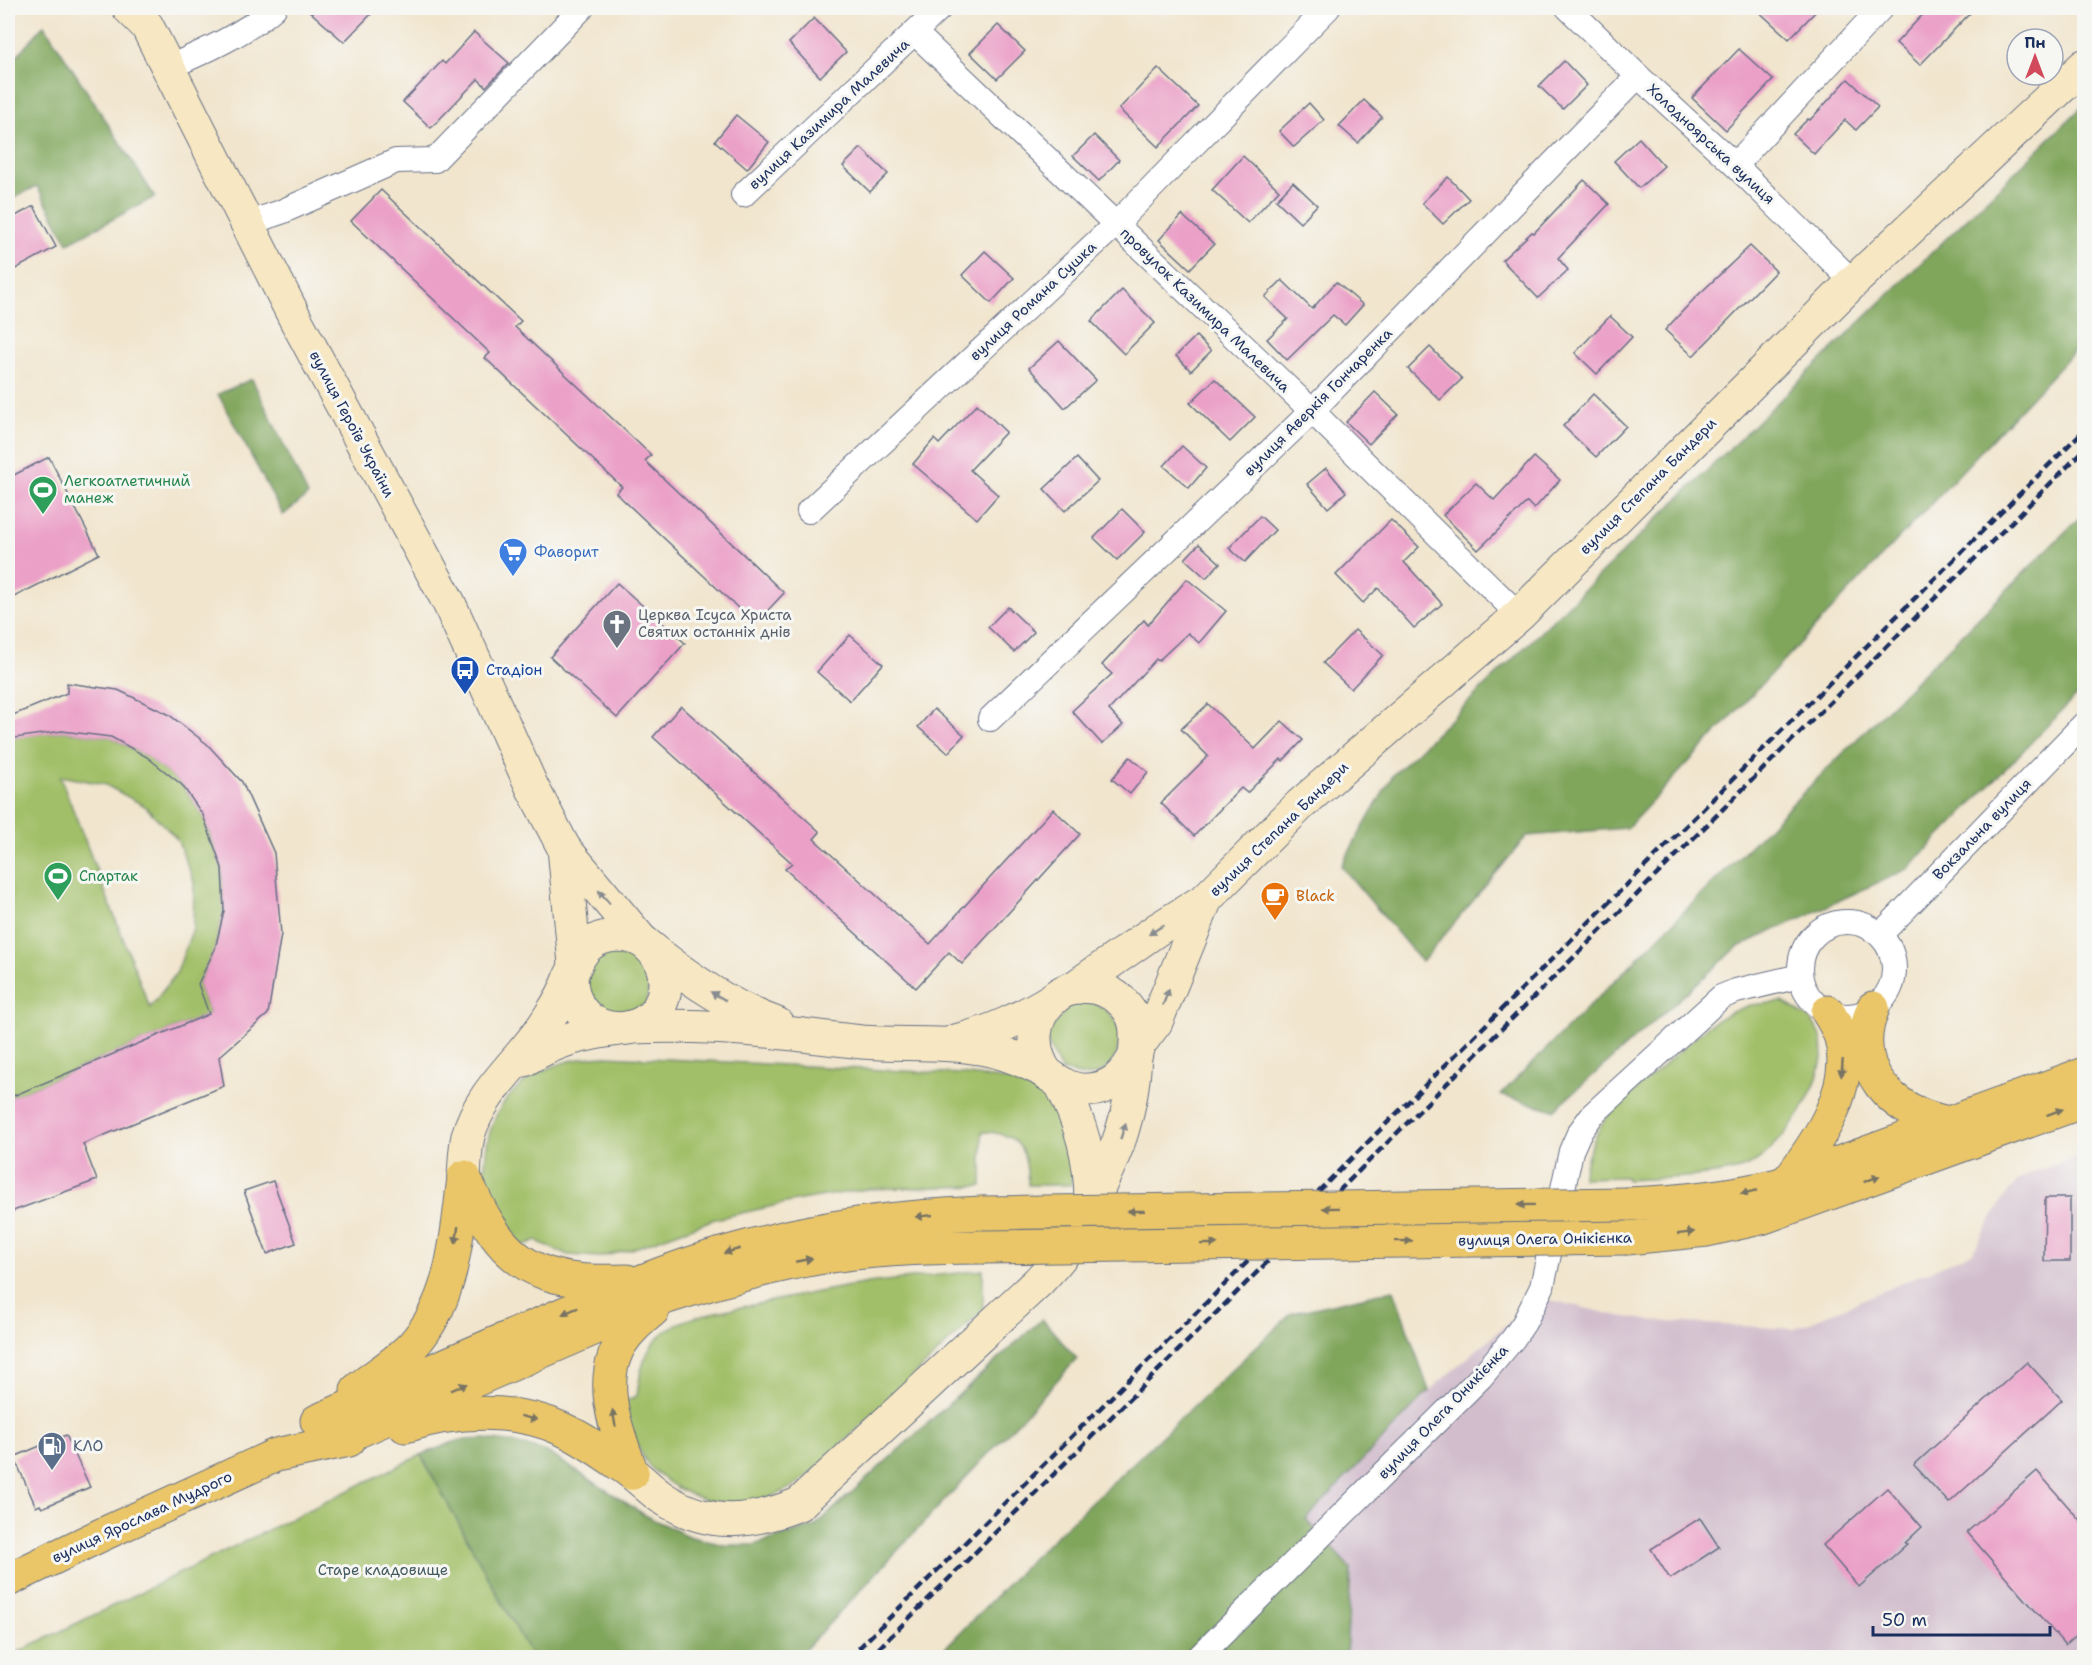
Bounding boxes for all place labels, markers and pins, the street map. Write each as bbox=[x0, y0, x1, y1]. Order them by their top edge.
place label: Легкоатлетичний манеж bbox=[64, 471, 191, 508]
sports icon: Легкоатлетичний манеж bbox=[27, 474, 59, 516]
supermarket icon: Фаворит bbox=[497, 536, 529, 578]
place label: Фаворит bbox=[534, 542, 599, 562]
place label: Церква Ісуса Христа Святих останніх днів bbox=[638, 605, 792, 642]
church icon: Церква Ісуса Христа Святих останніх днів bbox=[601, 608, 633, 650]
bus stop icon: Стадіон bbox=[449, 654, 481, 696]
place label: Стадіон bbox=[486, 660, 542, 680]
sports icon: Спартак bbox=[42, 860, 74, 902]
place label: Спартак bbox=[79, 866, 138, 886]
cafe icon: Black bbox=[1259, 880, 1291, 922]
place label: Black bbox=[1296, 886, 1335, 906]
fuel station icon: КЛО bbox=[36, 1430, 68, 1472]
place label: КЛО bbox=[73, 1436, 103, 1456]

